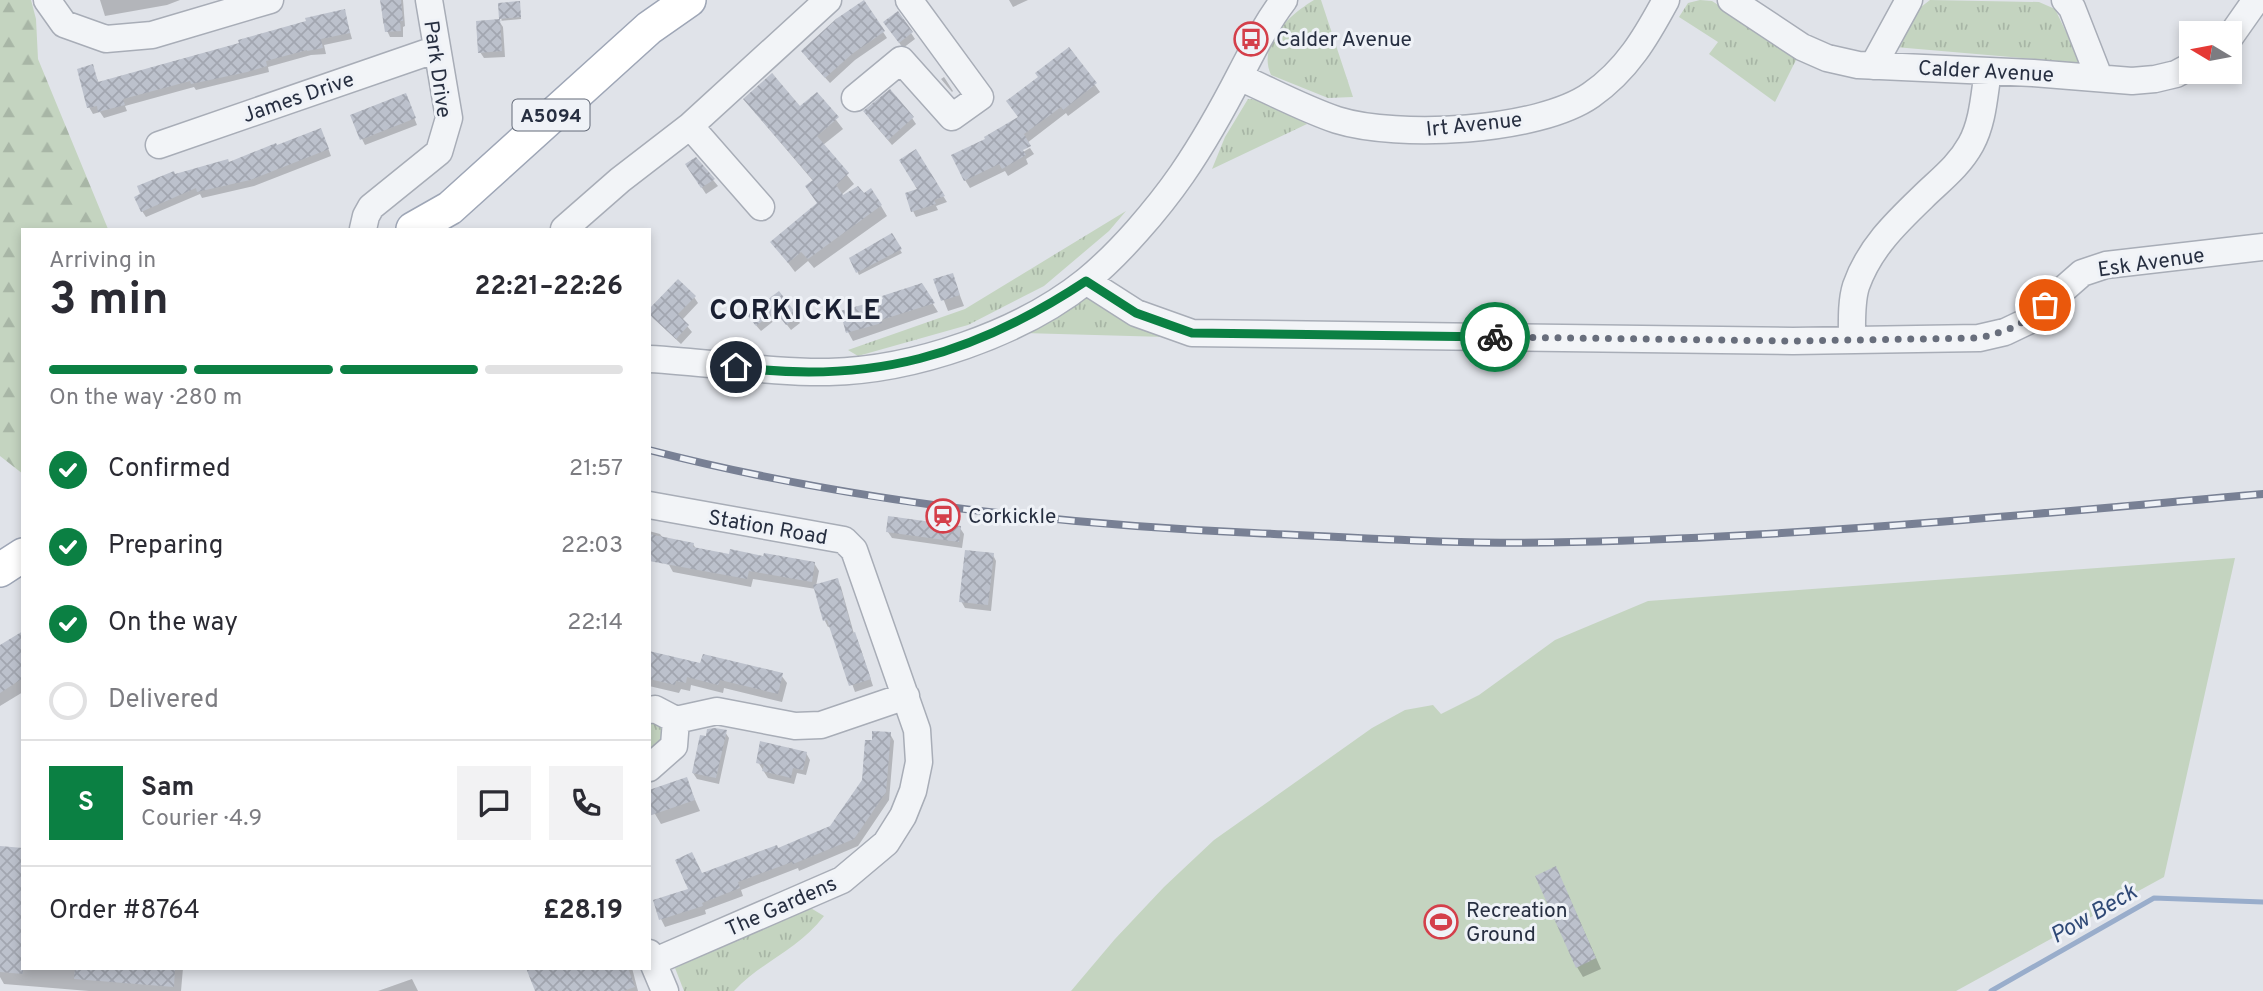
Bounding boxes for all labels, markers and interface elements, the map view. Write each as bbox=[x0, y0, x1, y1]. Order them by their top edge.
street label: Park Drive bbox=[416, 19, 457, 120]
bus stop icon: Calder Avenue bbox=[1232, 20, 1270, 58]
north arrow bbox=[2179, 21, 2242, 84]
map controls bbox=[2179, 21, 2242, 84]
place label: Calder Avenue bbox=[1276, 27, 1412, 54]
street label: Calder Avenue bbox=[1917, 55, 2054, 90]
street label: James Drive bbox=[239, 67, 358, 130]
road number: A5094 bbox=[512, 99, 590, 130]
street label: Irt Avenue bbox=[1425, 107, 1524, 144]
street label: Esk Avenue bbox=[2096, 243, 2206, 284]
text: Arriving in bbox=[49, 247, 156, 276]
text: 22:21–22:26 bbox=[474, 271, 623, 304]
text: 3 min bbox=[49, 272, 169, 331]
pin bbox=[2015, 275, 2075, 335]
icon: bag bbox=[2026, 286, 2064, 324]
district label: CORKICKLE bbox=[709, 294, 883, 330]
courier bbox=[1460, 302, 1530, 372]
icon: bike bbox=[1476, 318, 1514, 356]
pin bbox=[706, 337, 766, 397]
icon: home bbox=[717, 348, 755, 386]
text: On the way · 280 m bbox=[49, 384, 242, 413]
icon: check bbox=[49, 451, 87, 489]
text: Confirmed bbox=[108, 453, 231, 486]
text: 21:57 bbox=[569, 455, 623, 484]
station icon: Corkickle bbox=[924, 497, 962, 535]
place label: Corkickle bbox=[968, 504, 1056, 531]
street label: Station Road bbox=[706, 505, 830, 552]
icon: check bbox=[49, 528, 87, 566]
text: Preparing bbox=[108, 530, 223, 563]
text: 22:03 bbox=[561, 532, 623, 561]
icon: check bbox=[49, 605, 87, 643]
text: On the way bbox=[108, 607, 238, 640]
text: 22:14 bbox=[567, 609, 623, 638]
text: Delivered bbox=[108, 684, 219, 717]
button: chat bbox=[457, 766, 531, 840]
button: phone bbox=[549, 766, 623, 840]
text: Sam bbox=[141, 772, 194, 805]
text: S bbox=[78, 787, 94, 820]
text: Courier · 4.9 bbox=[141, 805, 262, 834]
street label: The Gardens bbox=[722, 871, 841, 944]
water label: Pow Beck bbox=[2046, 879, 2143, 952]
text: Order #8764 bbox=[49, 895, 200, 928]
text: £28.19 bbox=[543, 895, 623, 928]
place label: Recreation Ground bbox=[1466, 898, 1568, 949]
sports icon: Recreation Ground bbox=[1422, 903, 1460, 941]

